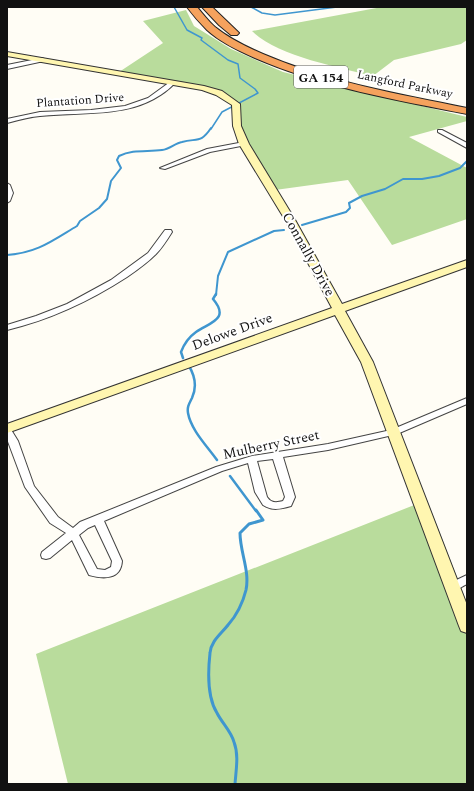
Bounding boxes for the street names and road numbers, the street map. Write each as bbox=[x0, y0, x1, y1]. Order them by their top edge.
street label: Langford Parkway bbox=[355, 65, 456, 104]
road number: GA 154 bbox=[294, 66, 348, 88]
street label: Plantation Drive bbox=[35, 88, 125, 113]
street label: Connally Drive bbox=[277, 208, 341, 300]
street label: Delowe Drive bbox=[189, 307, 276, 356]
street label: Mulberry Street bbox=[221, 424, 321, 465]

